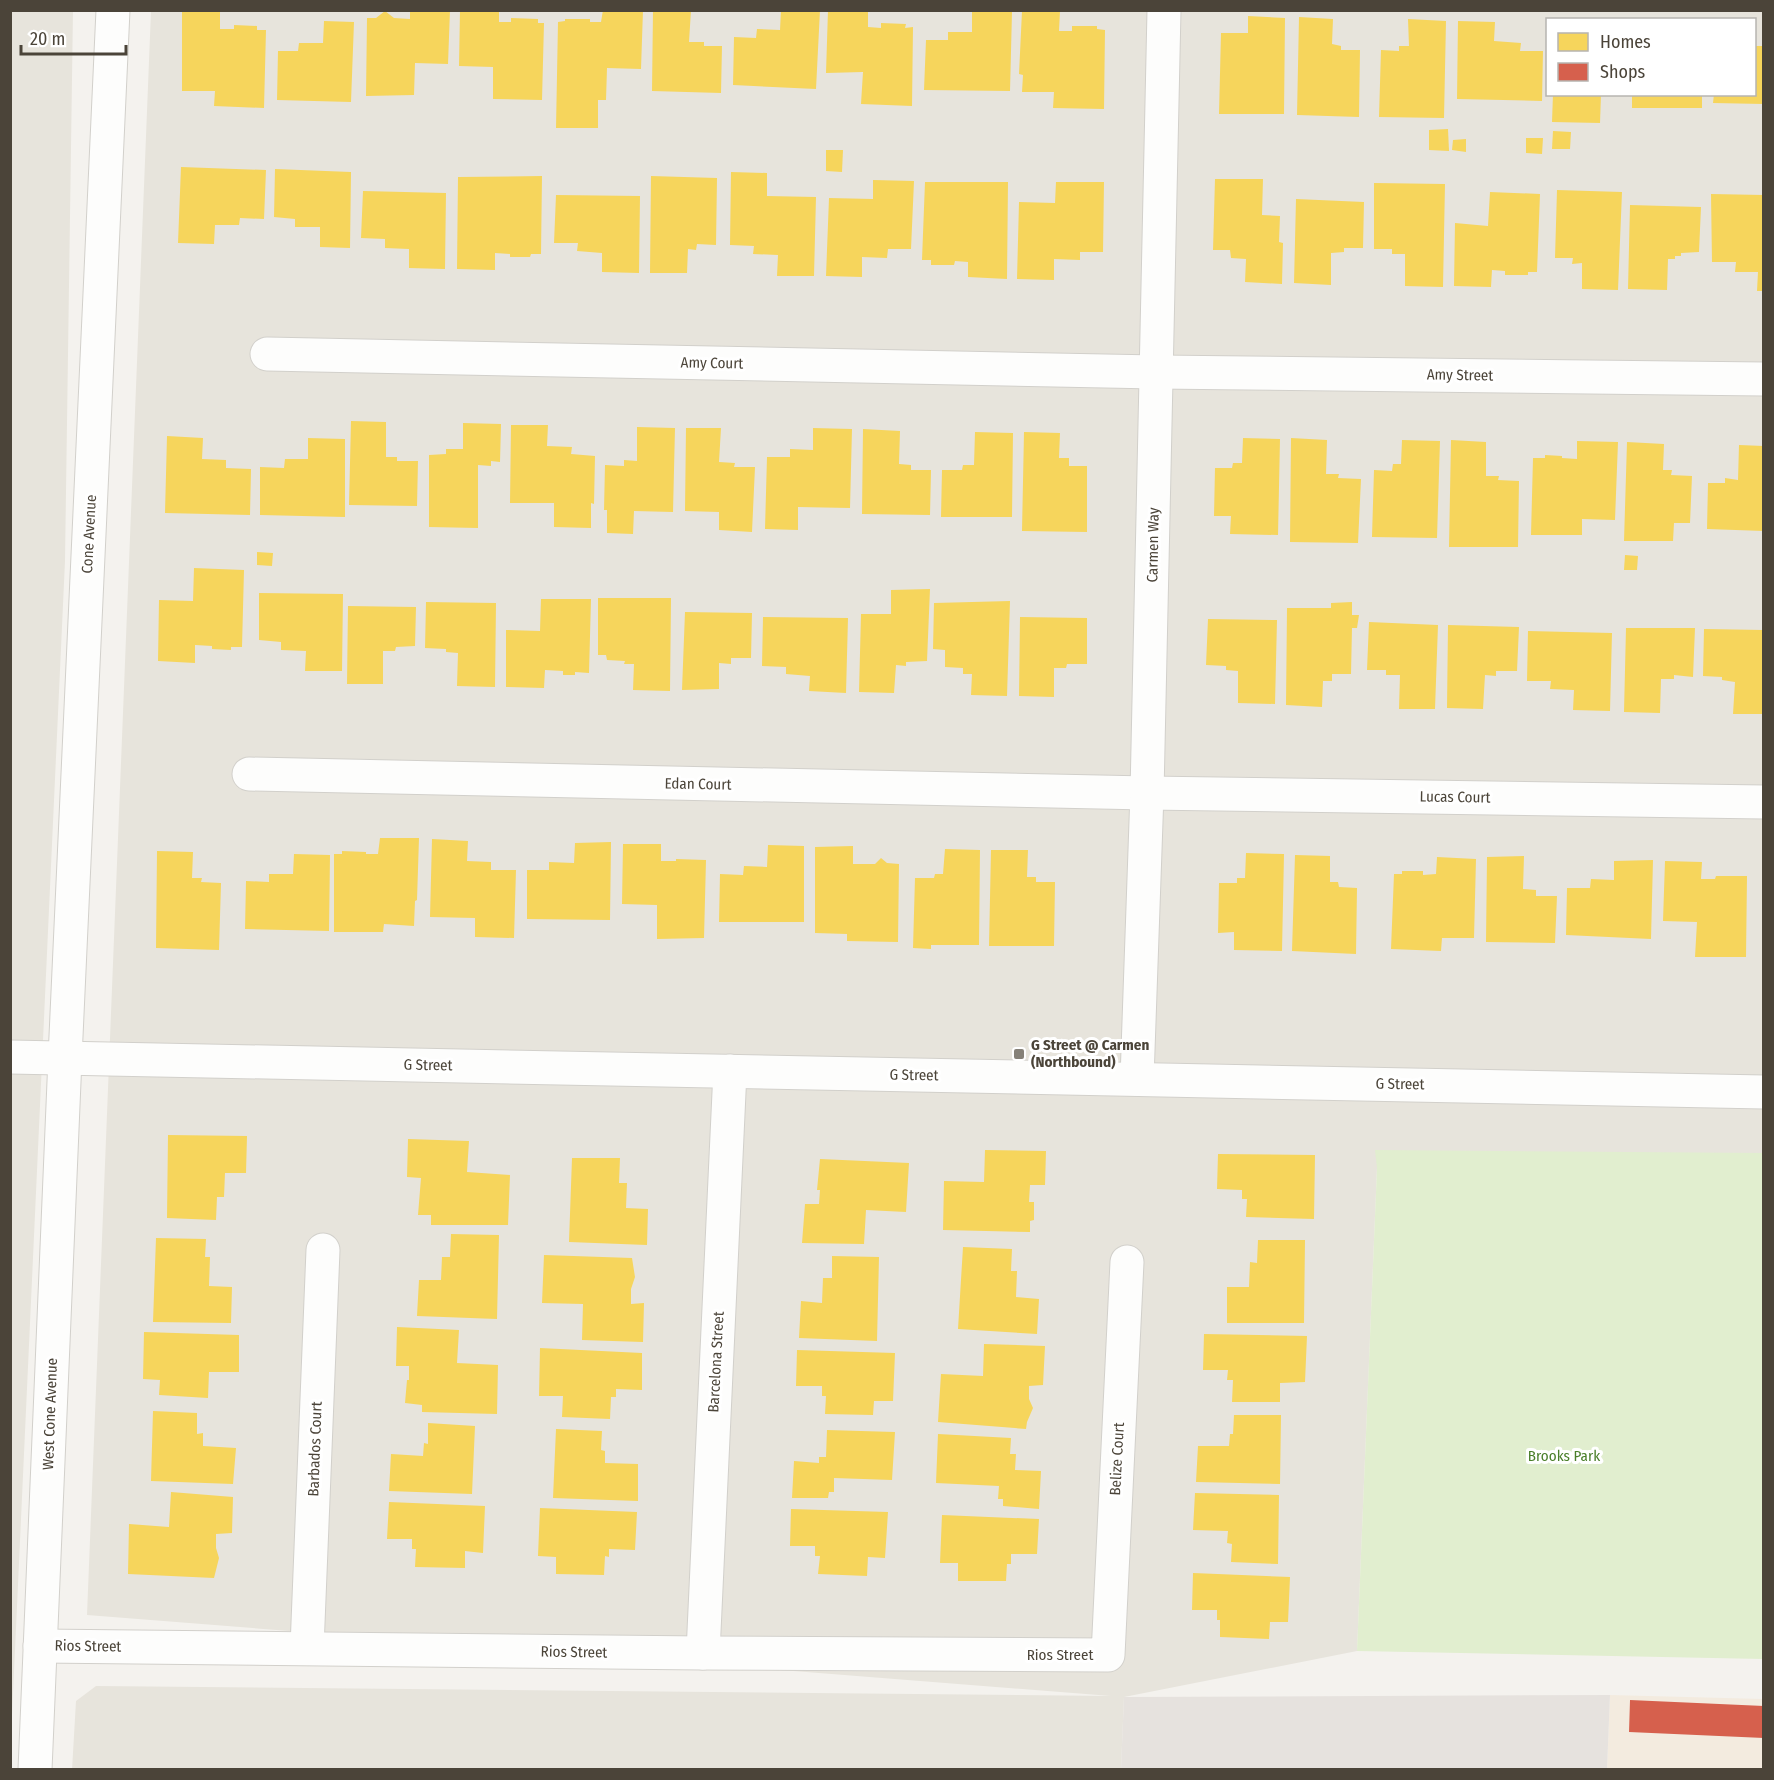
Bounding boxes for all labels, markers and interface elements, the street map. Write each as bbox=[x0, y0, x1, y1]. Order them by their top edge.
scale bar bbox=[21, 18, 126, 56]
legend bbox=[1546, 18, 1756, 96]
text: 20 m bbox=[30, 28, 65, 50]
text: Homes bbox=[1600, 31, 1651, 53]
text: Shops bbox=[1600, 61, 1645, 83]
street label: Amy Court bbox=[680, 353, 744, 373]
street label: Amy Street bbox=[1427, 365, 1493, 385]
street label: Cone Avenue bbox=[78, 494, 100, 574]
street label: Carmen Way bbox=[1143, 507, 1163, 583]
street label: Edan Court bbox=[664, 774, 732, 794]
street label: Lucas Court bbox=[1419, 787, 1491, 807]
place label: G Street @ Carmen (Northbound) bbox=[1031, 1036, 1149, 1071]
marker: G Street @ Carmen (Northbound) bbox=[1012, 1047, 1026, 1061]
street label: G Street bbox=[403, 1056, 453, 1074]
street label: G Street bbox=[889, 1066, 939, 1084]
street label: G Street bbox=[1375, 1075, 1425, 1093]
street label: Barcelona Street bbox=[704, 1311, 728, 1413]
street label: West Cone Avenue bbox=[39, 1357, 61, 1471]
street label: Barbados Court bbox=[304, 1401, 326, 1497]
street label: Belize Court bbox=[1106, 1422, 1128, 1496]
park label: Brooks Park bbox=[1528, 1447, 1600, 1465]
street label: Rios Street bbox=[55, 1636, 122, 1656]
street label: Rios Street bbox=[541, 1642, 608, 1662]
street label: Rios Street bbox=[1027, 1646, 1093, 1664]

